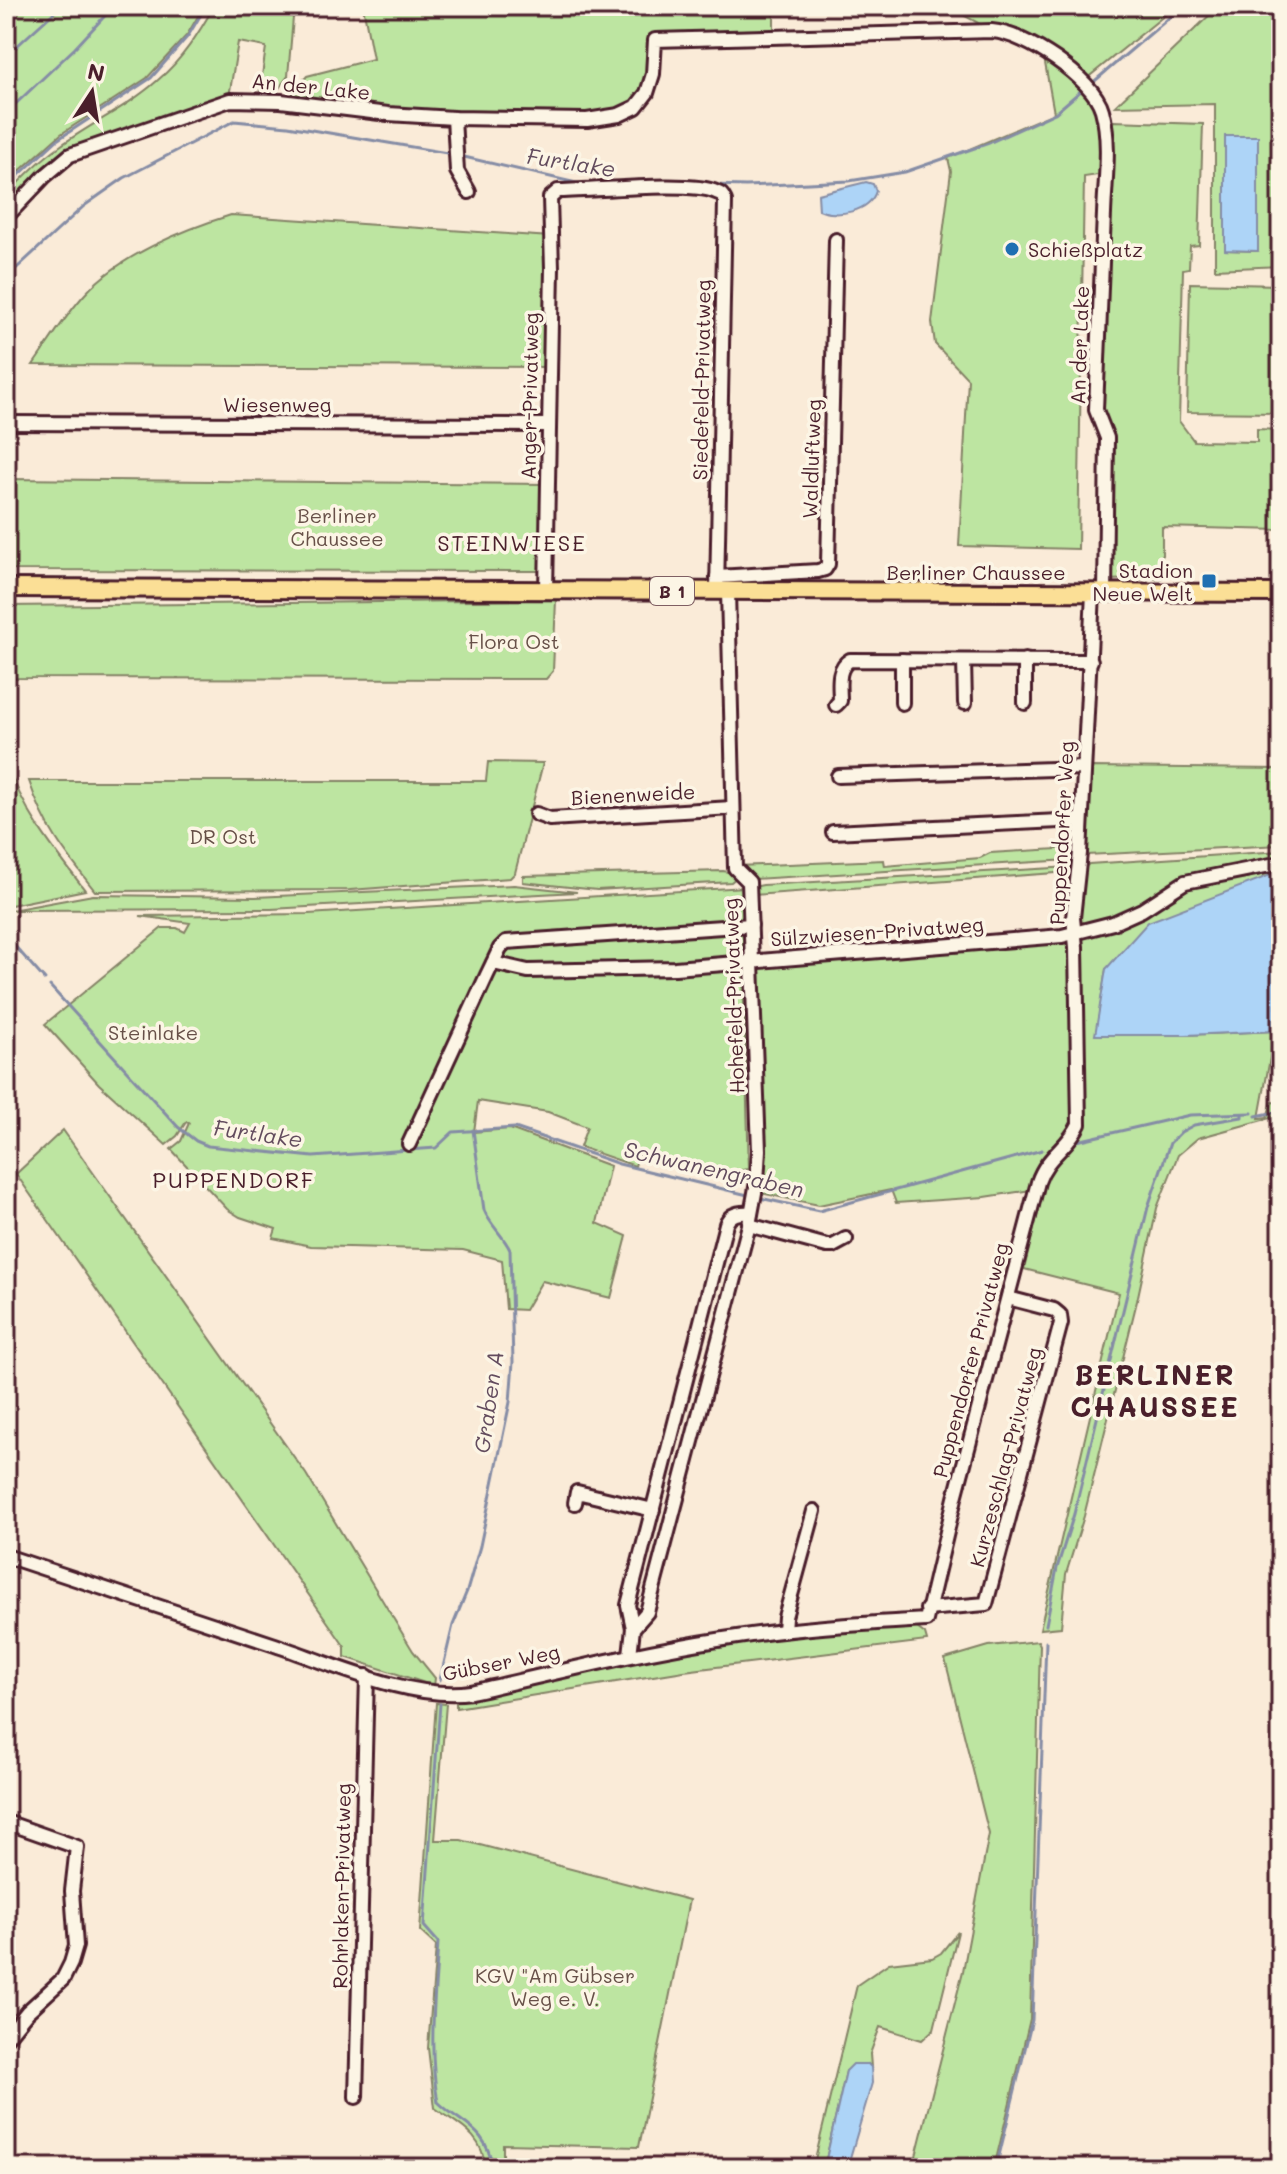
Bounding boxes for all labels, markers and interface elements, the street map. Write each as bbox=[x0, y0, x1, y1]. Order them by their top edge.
north arrow bbox=[52, 52, 132, 132]
text: N bbox=[85, 56, 107, 88]
street label: An der Lake bbox=[251, 67, 371, 105]
water label: Furtlake bbox=[524, 141, 618, 183]
place label: Schießplatz bbox=[1028, 236, 1143, 262]
marker: Schießplatz bbox=[1003, 240, 1021, 258]
street label: Siedefeld-Privatweg bbox=[686, 279, 716, 481]
street label: An der Lake bbox=[1064, 285, 1094, 405]
street label: Anger-Privatweg bbox=[515, 312, 543, 480]
street label: Wiesenweg bbox=[223, 391, 331, 417]
street label: Waldluftweg bbox=[796, 399, 826, 519]
park label: Berliner Chaussee bbox=[290, 502, 384, 551]
district label: STEINWIESE bbox=[437, 528, 587, 557]
place label: Stadion Neue Welt bbox=[1092, 557, 1193, 606]
street label: Berliner Chaussee bbox=[886, 559, 1066, 585]
marker: Stadion Neue Welt bbox=[1200, 572, 1218, 590]
road number: B 1 bbox=[650, 577, 694, 605]
park label: Flora Ost bbox=[468, 628, 560, 654]
street label: Puppendorfer Weg bbox=[1043, 740, 1079, 926]
street label: Bienenweide bbox=[570, 778, 696, 810]
park label: DR Ost bbox=[189, 823, 257, 849]
street label: Hohefeld-Privatweg bbox=[717, 898, 749, 1094]
street label: Sülzwiesen-Privatweg bbox=[770, 911, 984, 951]
park label: Steinlake bbox=[108, 1019, 198, 1045]
water label: Furtlake bbox=[212, 1112, 304, 1154]
water label: Schwanengraben bbox=[621, 1134, 807, 1204]
district label: PUPPENDORF bbox=[153, 1165, 315, 1194]
street label: Puppendorfer Privatweg bbox=[926, 1240, 1014, 1480]
street label: Kurzeschlag-Privatweg bbox=[963, 1344, 1047, 1570]
water label: Graben A bbox=[466, 1349, 510, 1455]
district label: BERLINER CHAUSSEE bbox=[1070, 1356, 1240, 1424]
street label: Gübser Weg bbox=[440, 1638, 562, 1686]
street label: Rohrlaken-Privatweg bbox=[326, 1783, 356, 1989]
park label: KGV "Am Gübser Weg e. V. bbox=[475, 1962, 635, 2011]

